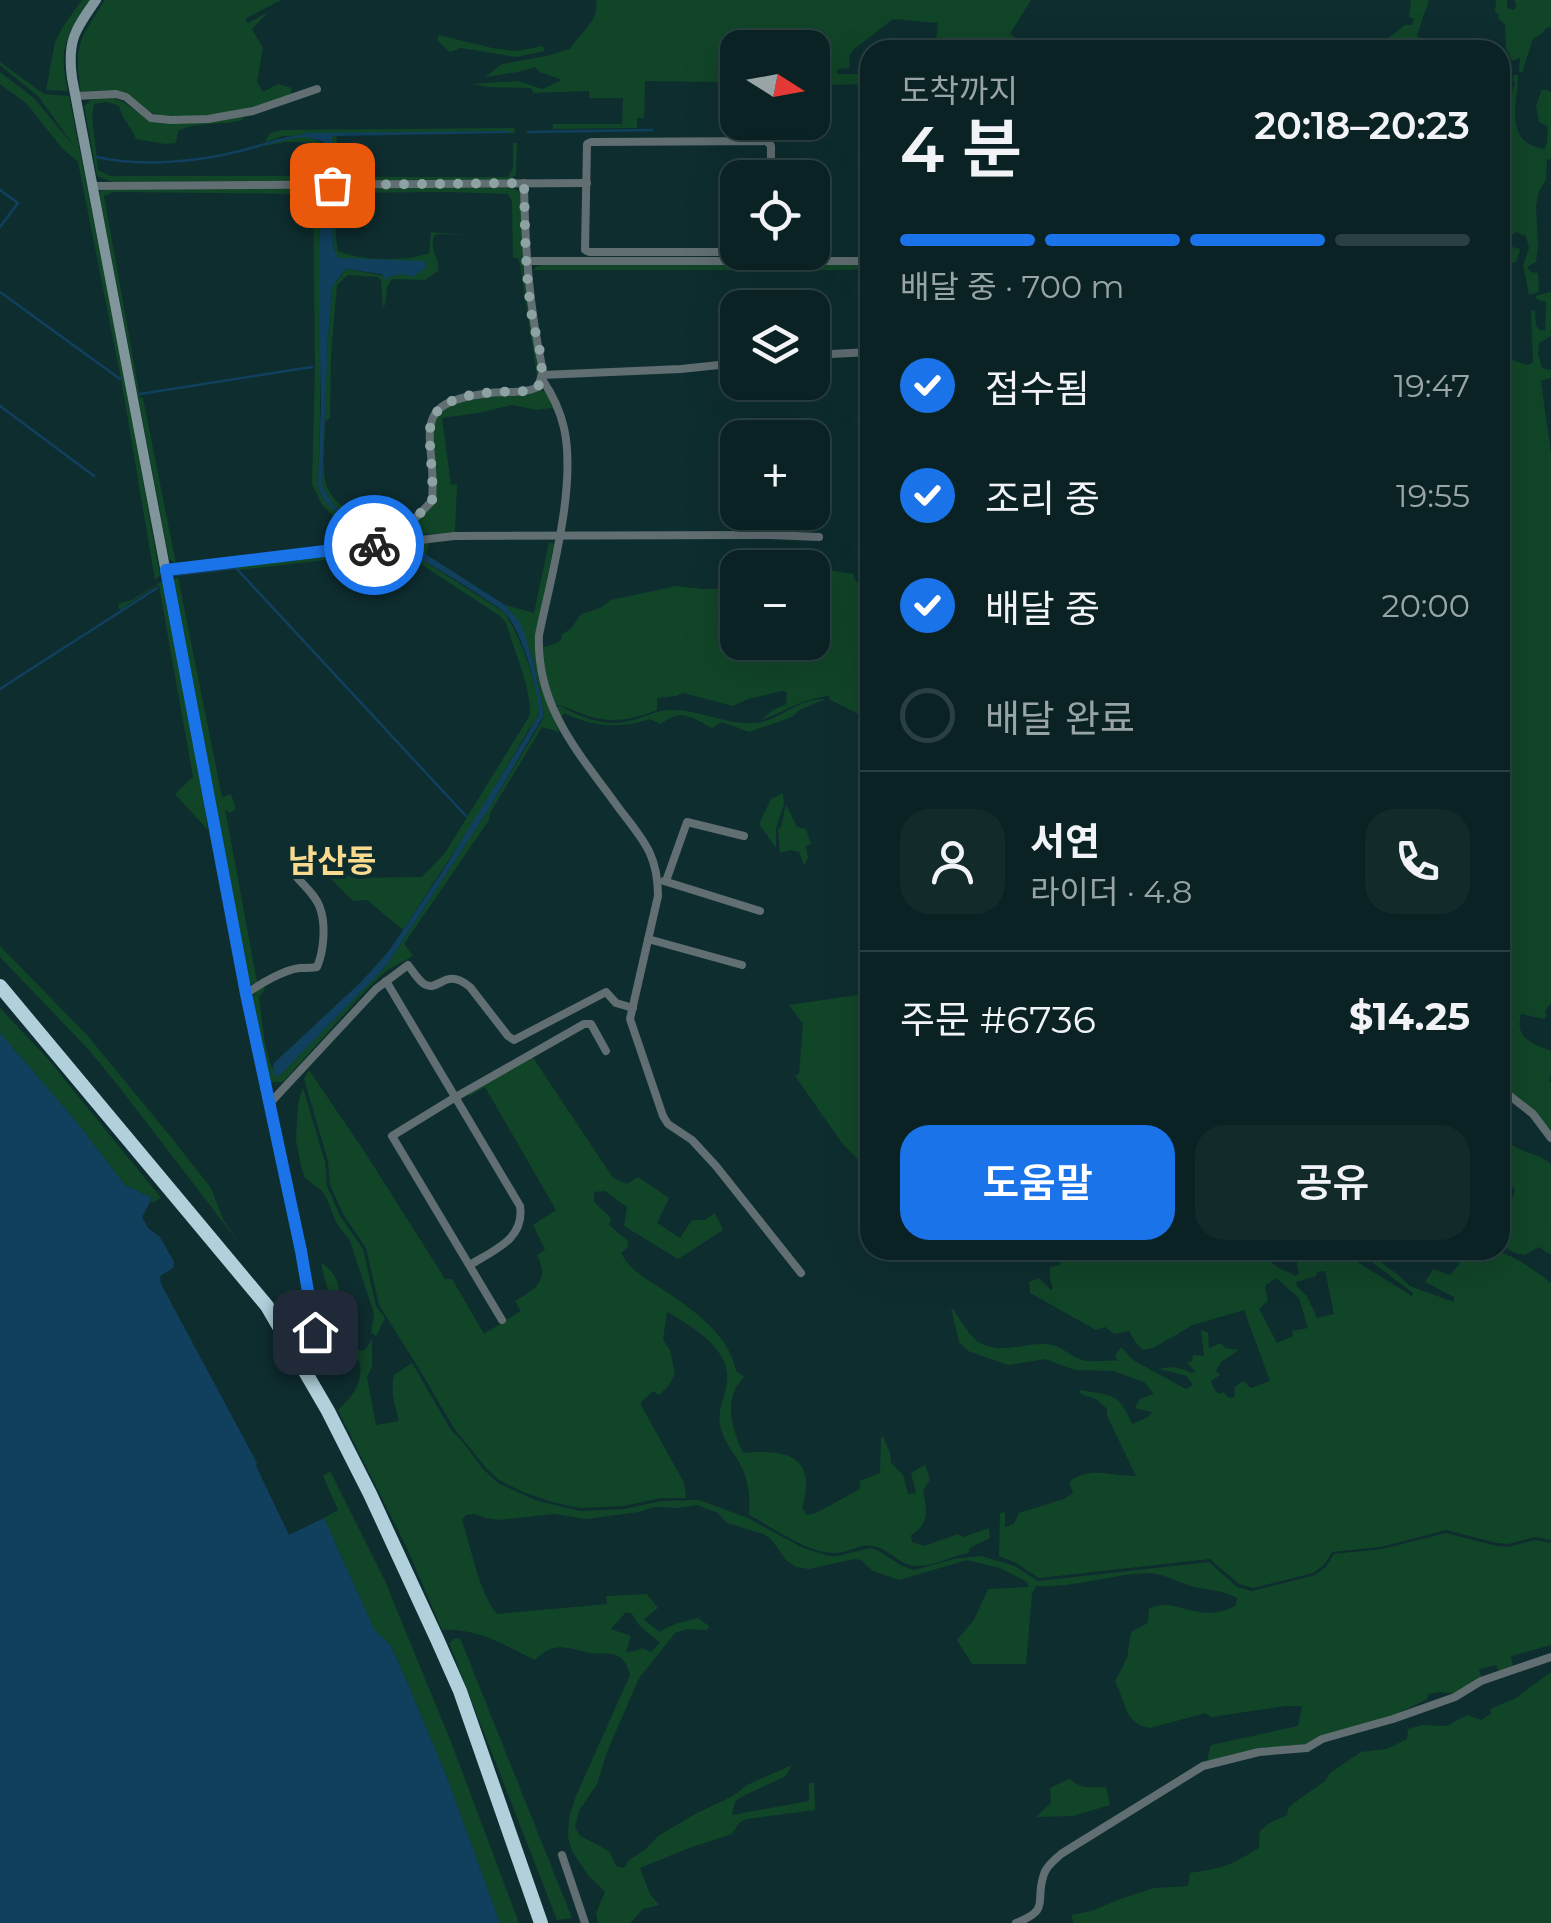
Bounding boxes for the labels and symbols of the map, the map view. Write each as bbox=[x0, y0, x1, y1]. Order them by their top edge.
north arrow bbox=[720, 30, 830, 140]
pin bbox=[290, 143, 375, 228]
courier bbox=[324, 495, 424, 595]
district label: 남산동 bbox=[288, 841, 376, 880]
pin bbox=[273, 1290, 358, 1375]

